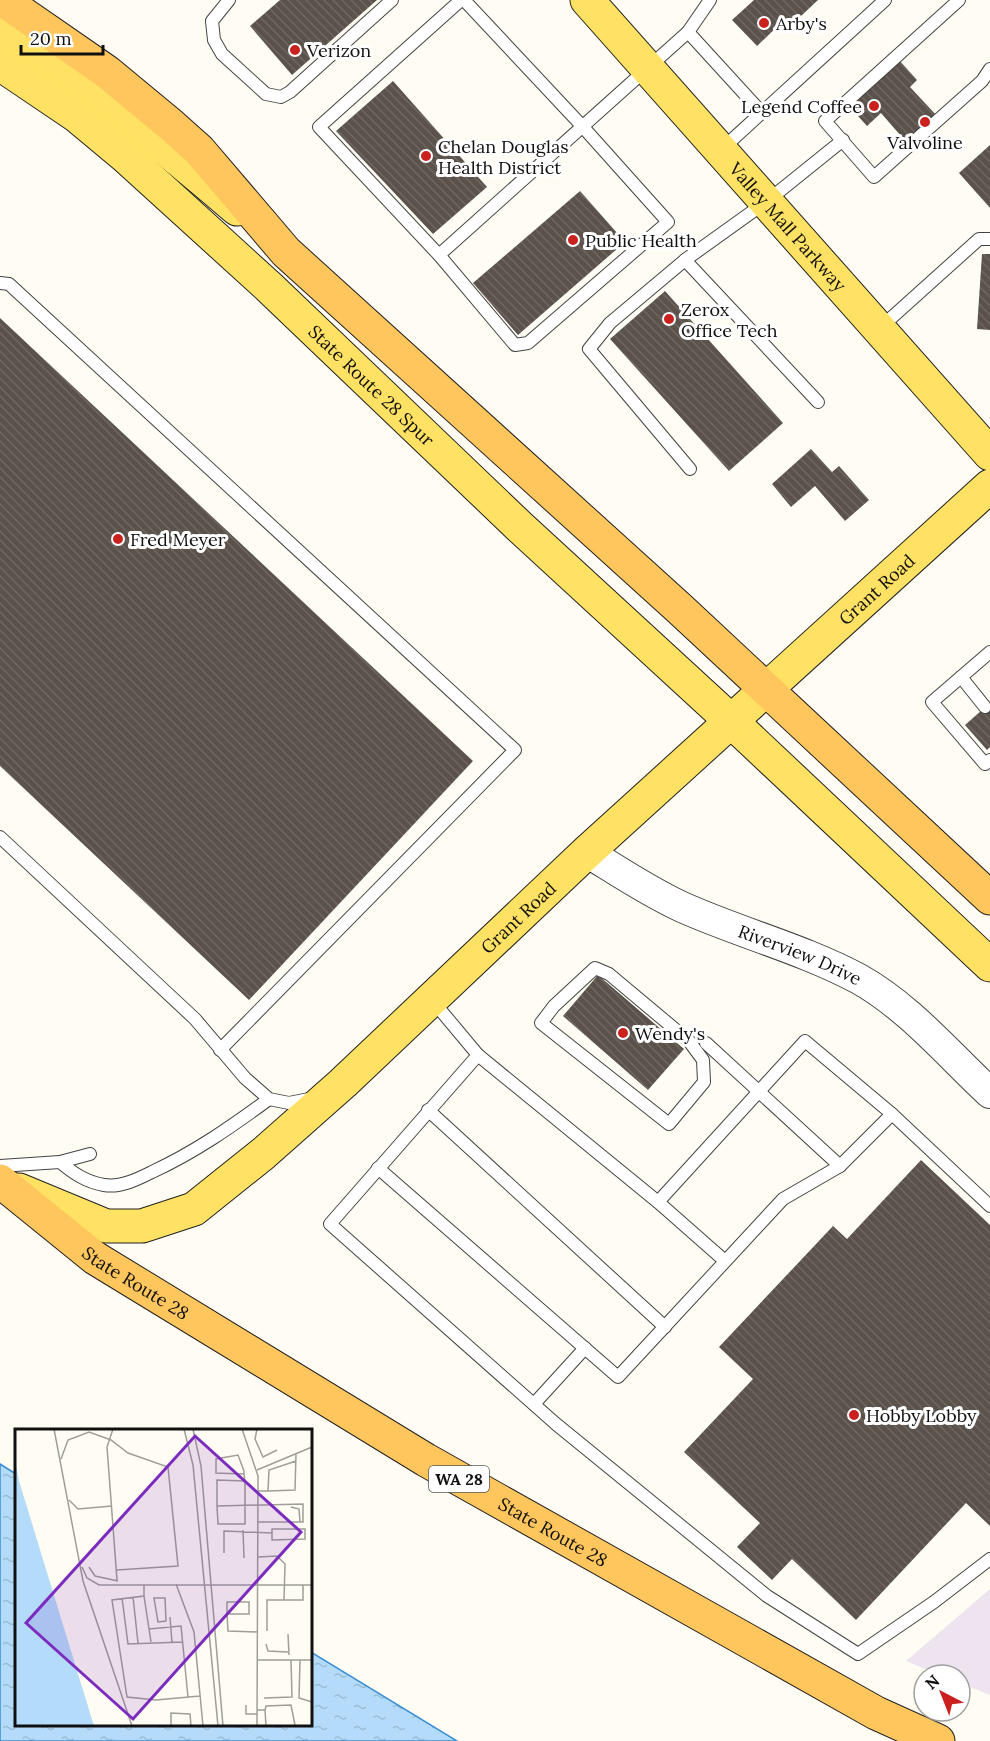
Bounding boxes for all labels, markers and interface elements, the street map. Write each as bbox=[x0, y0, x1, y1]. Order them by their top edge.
place label: Arby's bbox=[775, 12, 827, 35]
marker: Arby's bbox=[757, 16, 771, 30]
scale bar bbox=[21, 18, 104, 56]
text: 20 m bbox=[30, 27, 72, 50]
place label: Verizon bbox=[306, 39, 371, 62]
marker: Verizon bbox=[288, 43, 302, 57]
place label: Legend Coffee bbox=[741, 95, 862, 118]
marker: Legend Coffee bbox=[867, 99, 881, 113]
marker: Valvoline bbox=[918, 115, 932, 129]
place label: Valvoline bbox=[886, 131, 963, 154]
place label: Chelan Douglas Health District bbox=[438, 135, 569, 179]
marker: Chelan Douglas Health District bbox=[419, 149, 433, 163]
street label: Valley Mall Parkway bbox=[724, 156, 852, 296]
place label: Public Health bbox=[585, 229, 697, 252]
marker: Public Health bbox=[566, 233, 580, 247]
place label: Zerox Office Tech bbox=[681, 298, 778, 342]
marker: Zerox Office Tech bbox=[662, 312, 676, 326]
street label: State Route 28 Spur bbox=[304, 320, 440, 451]
place label: Fred Meyer bbox=[130, 528, 226, 551]
marker: Fred Meyer bbox=[111, 532, 125, 546]
street label: Grant Road bbox=[834, 549, 919, 630]
street label: Grant Road bbox=[476, 876, 561, 958]
street label: Riverview Drive bbox=[735, 919, 866, 990]
place label: Wendy's bbox=[635, 1022, 705, 1045]
marker: Wendy's bbox=[616, 1026, 630, 1040]
street label: State Route 28 bbox=[78, 1241, 194, 1324]
place label: Hobby Lobby bbox=[866, 1404, 977, 1427]
marker: Hobby Lobby bbox=[847, 1408, 861, 1422]
inset map bbox=[15, 1429, 312, 1726]
road number: WA 28 bbox=[429, 1466, 489, 1492]
street label: State Route 28 bbox=[495, 1492, 612, 1571]
north arrow bbox=[912, 1663, 972, 1723]
text: N bbox=[921, 1670, 943, 1693]

